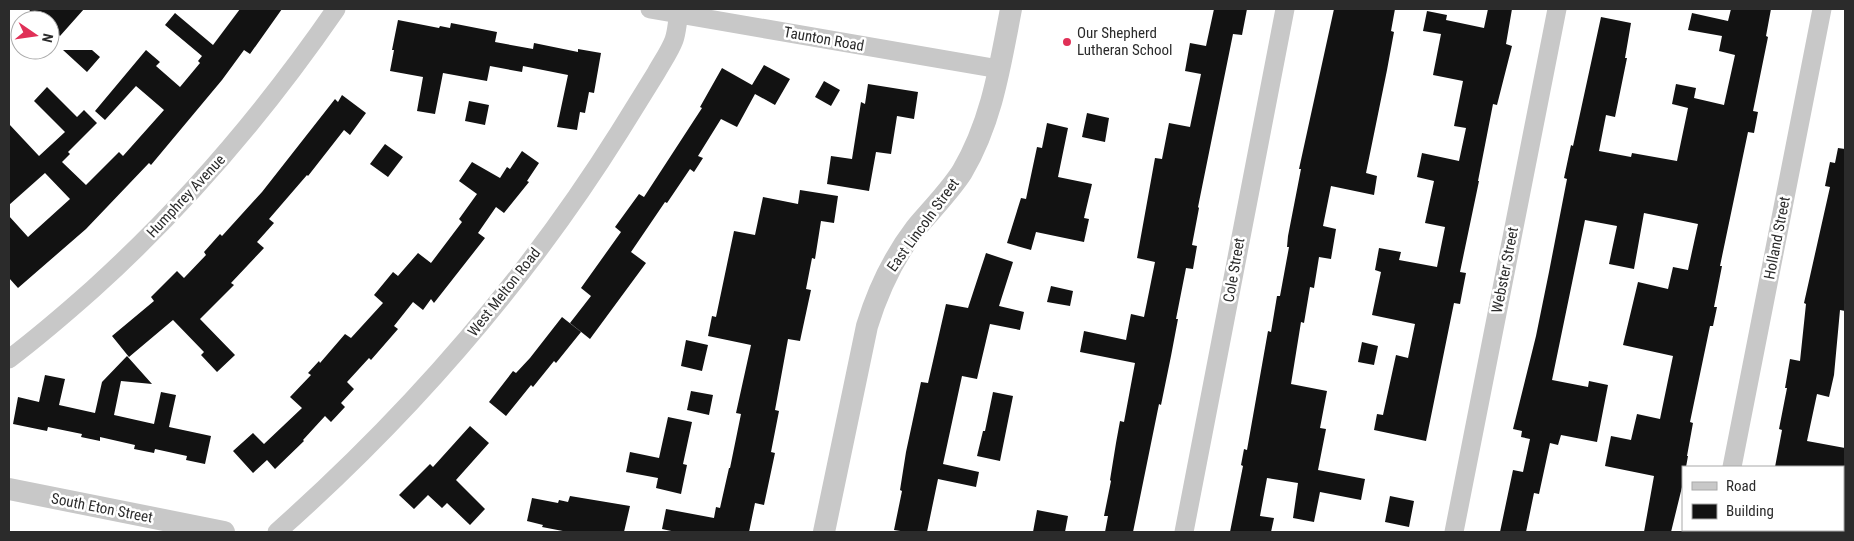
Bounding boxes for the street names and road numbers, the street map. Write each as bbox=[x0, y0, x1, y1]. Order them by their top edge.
street label: Taunton Road bbox=[782, 23, 866, 55]
street label: Humphrey Avenue bbox=[143, 151, 229, 241]
street label: East Lincoln Street bbox=[883, 175, 963, 275]
street label: Holland Street bbox=[1760, 195, 1794, 281]
street label: Webster Street bbox=[1488, 226, 1522, 314]
street label: Cole Street bbox=[1219, 236, 1249, 304]
street label: West Melton Road bbox=[464, 244, 544, 340]
street label: South Eton Street bbox=[50, 489, 154, 527]

